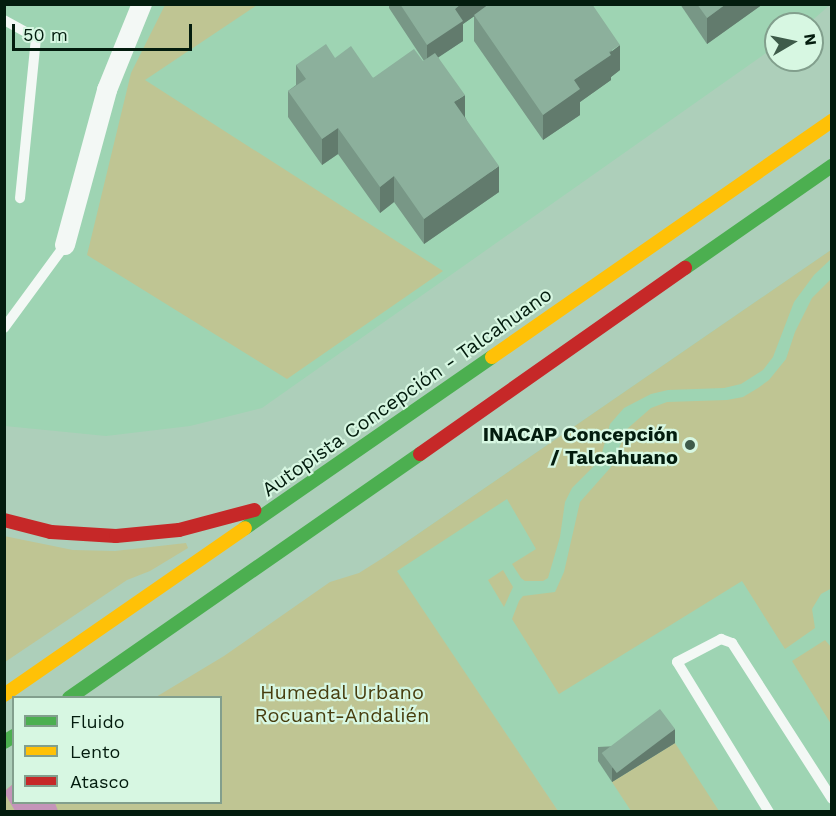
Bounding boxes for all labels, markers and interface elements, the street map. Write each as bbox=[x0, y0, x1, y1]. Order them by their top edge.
scale bar bbox=[15, 12, 195, 50]
north arrow bbox=[764, 12, 824, 72]
text: 50 m bbox=[23, 24, 68, 45]
text: N bbox=[800, 32, 821, 47]
street label: Autopista Concepción - Talcahuano bbox=[257, 282, 557, 502]
place label: INACAP Concepción / Talcahuano bbox=[483, 422, 678, 469]
marker: INACAP Concepción / Talcahuano bbox=[683, 438, 697, 452]
park label: Humedal Urbano Rocuant-Andalién bbox=[255, 681, 429, 728]
legend bbox=[12, 696, 222, 804]
text: Fluido bbox=[70, 711, 124, 732]
text: Lento bbox=[70, 741, 120, 762]
text: Atasco bbox=[70, 771, 129, 792]

